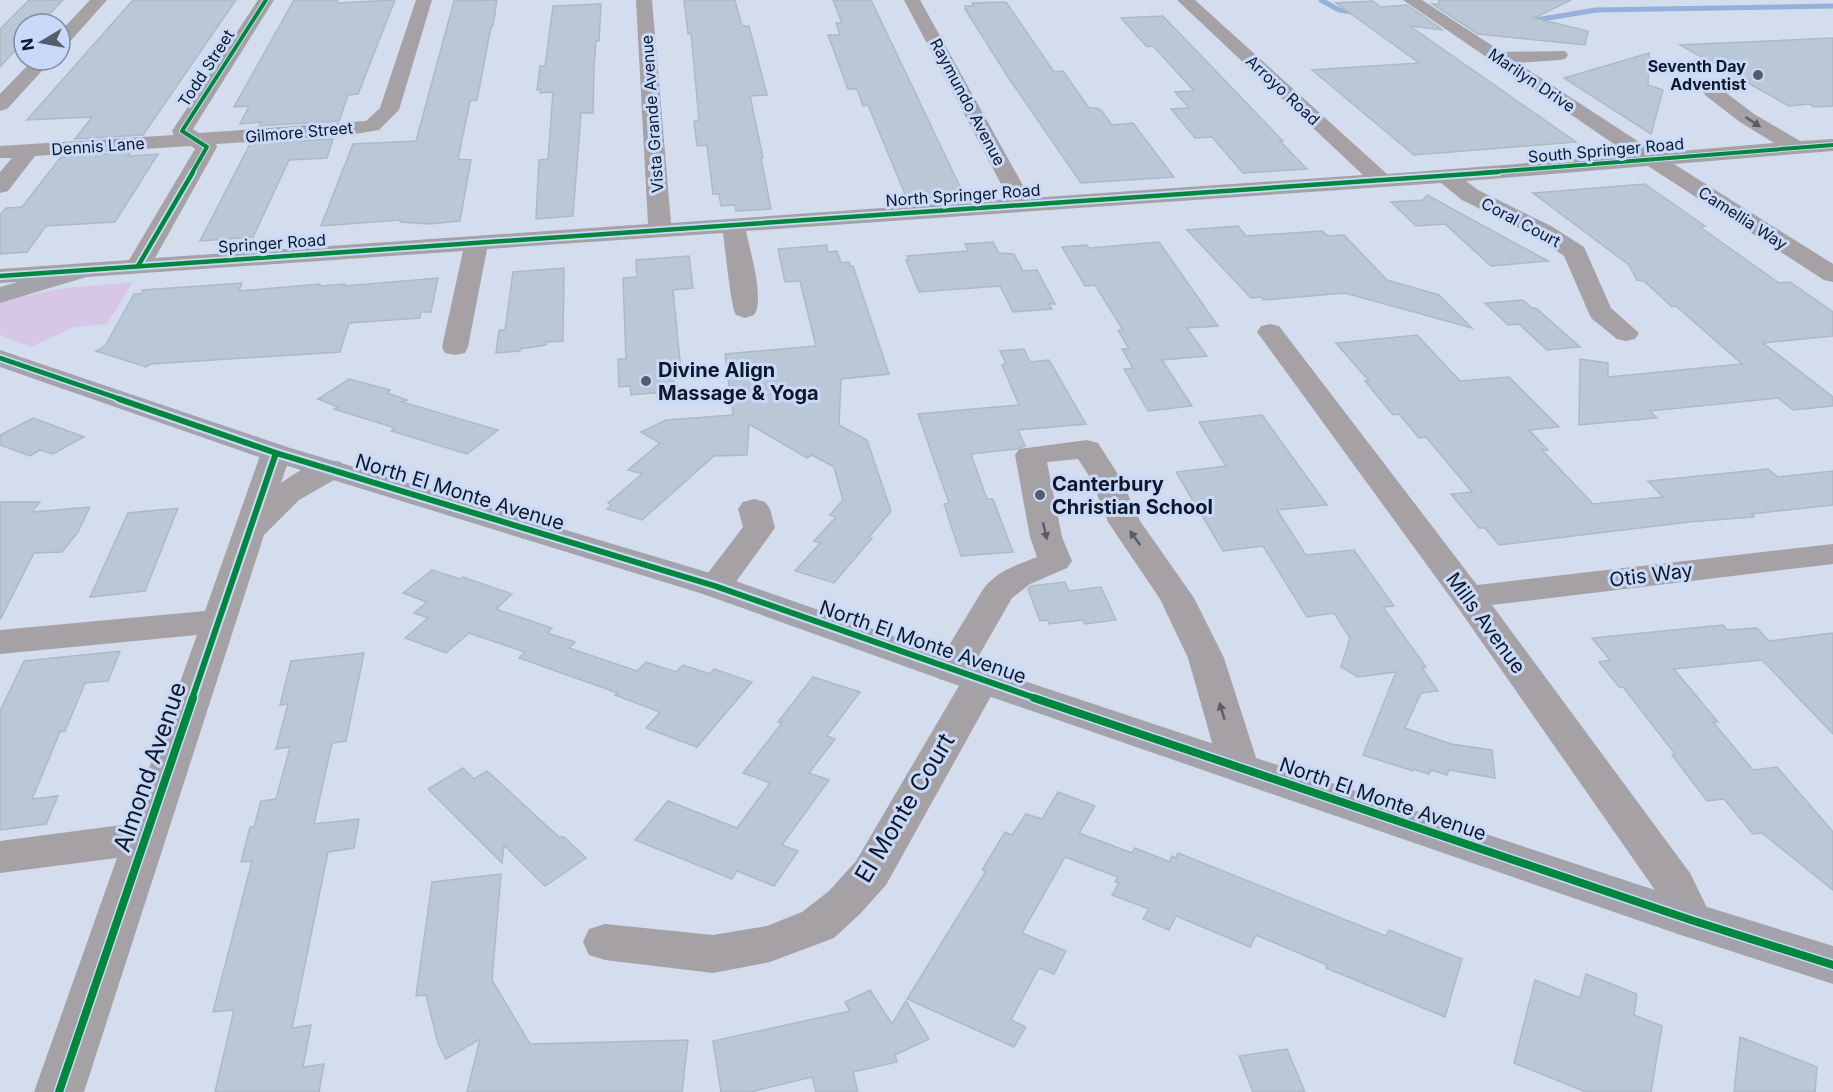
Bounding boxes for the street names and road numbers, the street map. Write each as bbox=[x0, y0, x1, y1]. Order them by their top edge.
street label: Todd Street bbox=[174, 26, 238, 110]
street label: Vista Grande Avenue bbox=[636, 34, 668, 194]
street label: Raymundo Avenue bbox=[926, 35, 1010, 169]
street label: Marilyn Drive bbox=[1485, 44, 1579, 116]
street label: Arroyo Road bbox=[1242, 51, 1324, 129]
street label: Gilmore Street bbox=[244, 117, 354, 147]
street label: Dennis Lane bbox=[51, 133, 145, 159]
street label: South Springer Road bbox=[1527, 133, 1685, 167]
street label: North Springer Road bbox=[885, 180, 1041, 210]
street label: Camellia Way bbox=[1695, 182, 1791, 254]
street label: Coral Court bbox=[1478, 193, 1564, 251]
street label: Springer Road bbox=[217, 229, 327, 257]
street label: North El Monte Avenue bbox=[353, 449, 567, 535]
street label: Otis Way bbox=[1608, 558, 1694, 592]
street label: Mills Avenue bbox=[1441, 568, 1531, 678]
street label: North El Monte Avenue bbox=[816, 595, 1030, 689]
street label: Almond Avenue bbox=[107, 678, 192, 856]
street label: El Monte Court bbox=[849, 728, 961, 888]
street label: North El Monte Avenue bbox=[1276, 752, 1490, 846]

